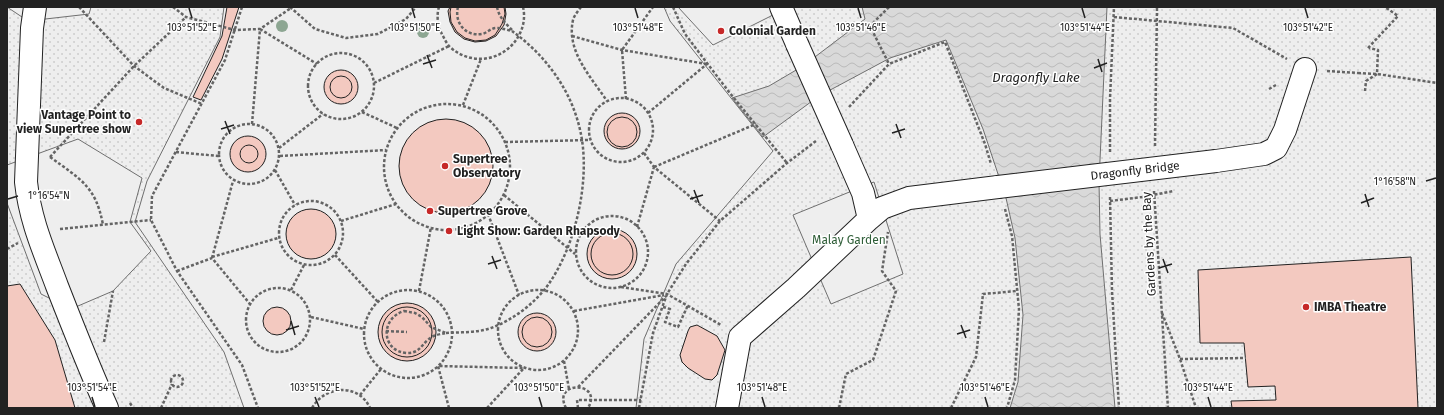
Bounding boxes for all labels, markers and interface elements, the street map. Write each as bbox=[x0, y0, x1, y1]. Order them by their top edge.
text: 103°51'52"E bbox=[167, 22, 217, 34]
text: 103°51'50"E bbox=[390, 22, 440, 34]
text: 103°51'48"E bbox=[613, 22, 663, 34]
text: 103°51'46"E bbox=[836, 22, 886, 34]
text: 103°51'44"E bbox=[1060, 22, 1110, 34]
text: 103°51'42"E bbox=[1283, 22, 1333, 34]
place label: Colonial Garden bbox=[729, 24, 816, 38]
marker: Colonial Garden bbox=[716, 26, 726, 36]
water label: Dragonfly Lake bbox=[992, 70, 1080, 85]
place label: Vantage Point to view Supertree show bbox=[16, 108, 131, 136]
marker: Vantage Point to view Supertree show bbox=[134, 117, 144, 127]
place label: Supertree Observatory bbox=[453, 152, 521, 180]
street label: Dragonfly Bridge bbox=[1090, 158, 1180, 183]
marker: Supertree Observatory bbox=[440, 161, 450, 171]
text: 1°16'58"N bbox=[1374, 176, 1416, 188]
text: 1°16'54"N bbox=[28, 190, 70, 202]
street label: Gardens by the Bay bbox=[1139, 191, 1159, 297]
place label: Supertree Grove bbox=[438, 204, 528, 218]
marker: Supertree Grove bbox=[425, 206, 435, 216]
place label: Light Show: Garden Rhapsody bbox=[457, 224, 621, 238]
marker: Light Show: Garden Rhapsody bbox=[444, 226, 454, 236]
park label: Malay Garden bbox=[812, 233, 886, 247]
place label: IMBA Theatre bbox=[1314, 300, 1387, 314]
marker: IMBA Theatre bbox=[1301, 302, 1311, 312]
text: 103°51'54"E bbox=[67, 382, 117, 394]
text: 103°51'52"E bbox=[290, 382, 340, 394]
text: 103°51'50"E bbox=[514, 382, 564, 394]
text: 103°51'48"E bbox=[737, 382, 787, 394]
text: 103°51'46"E bbox=[960, 382, 1010, 394]
text: 103°51'44"E bbox=[1183, 382, 1233, 394]

